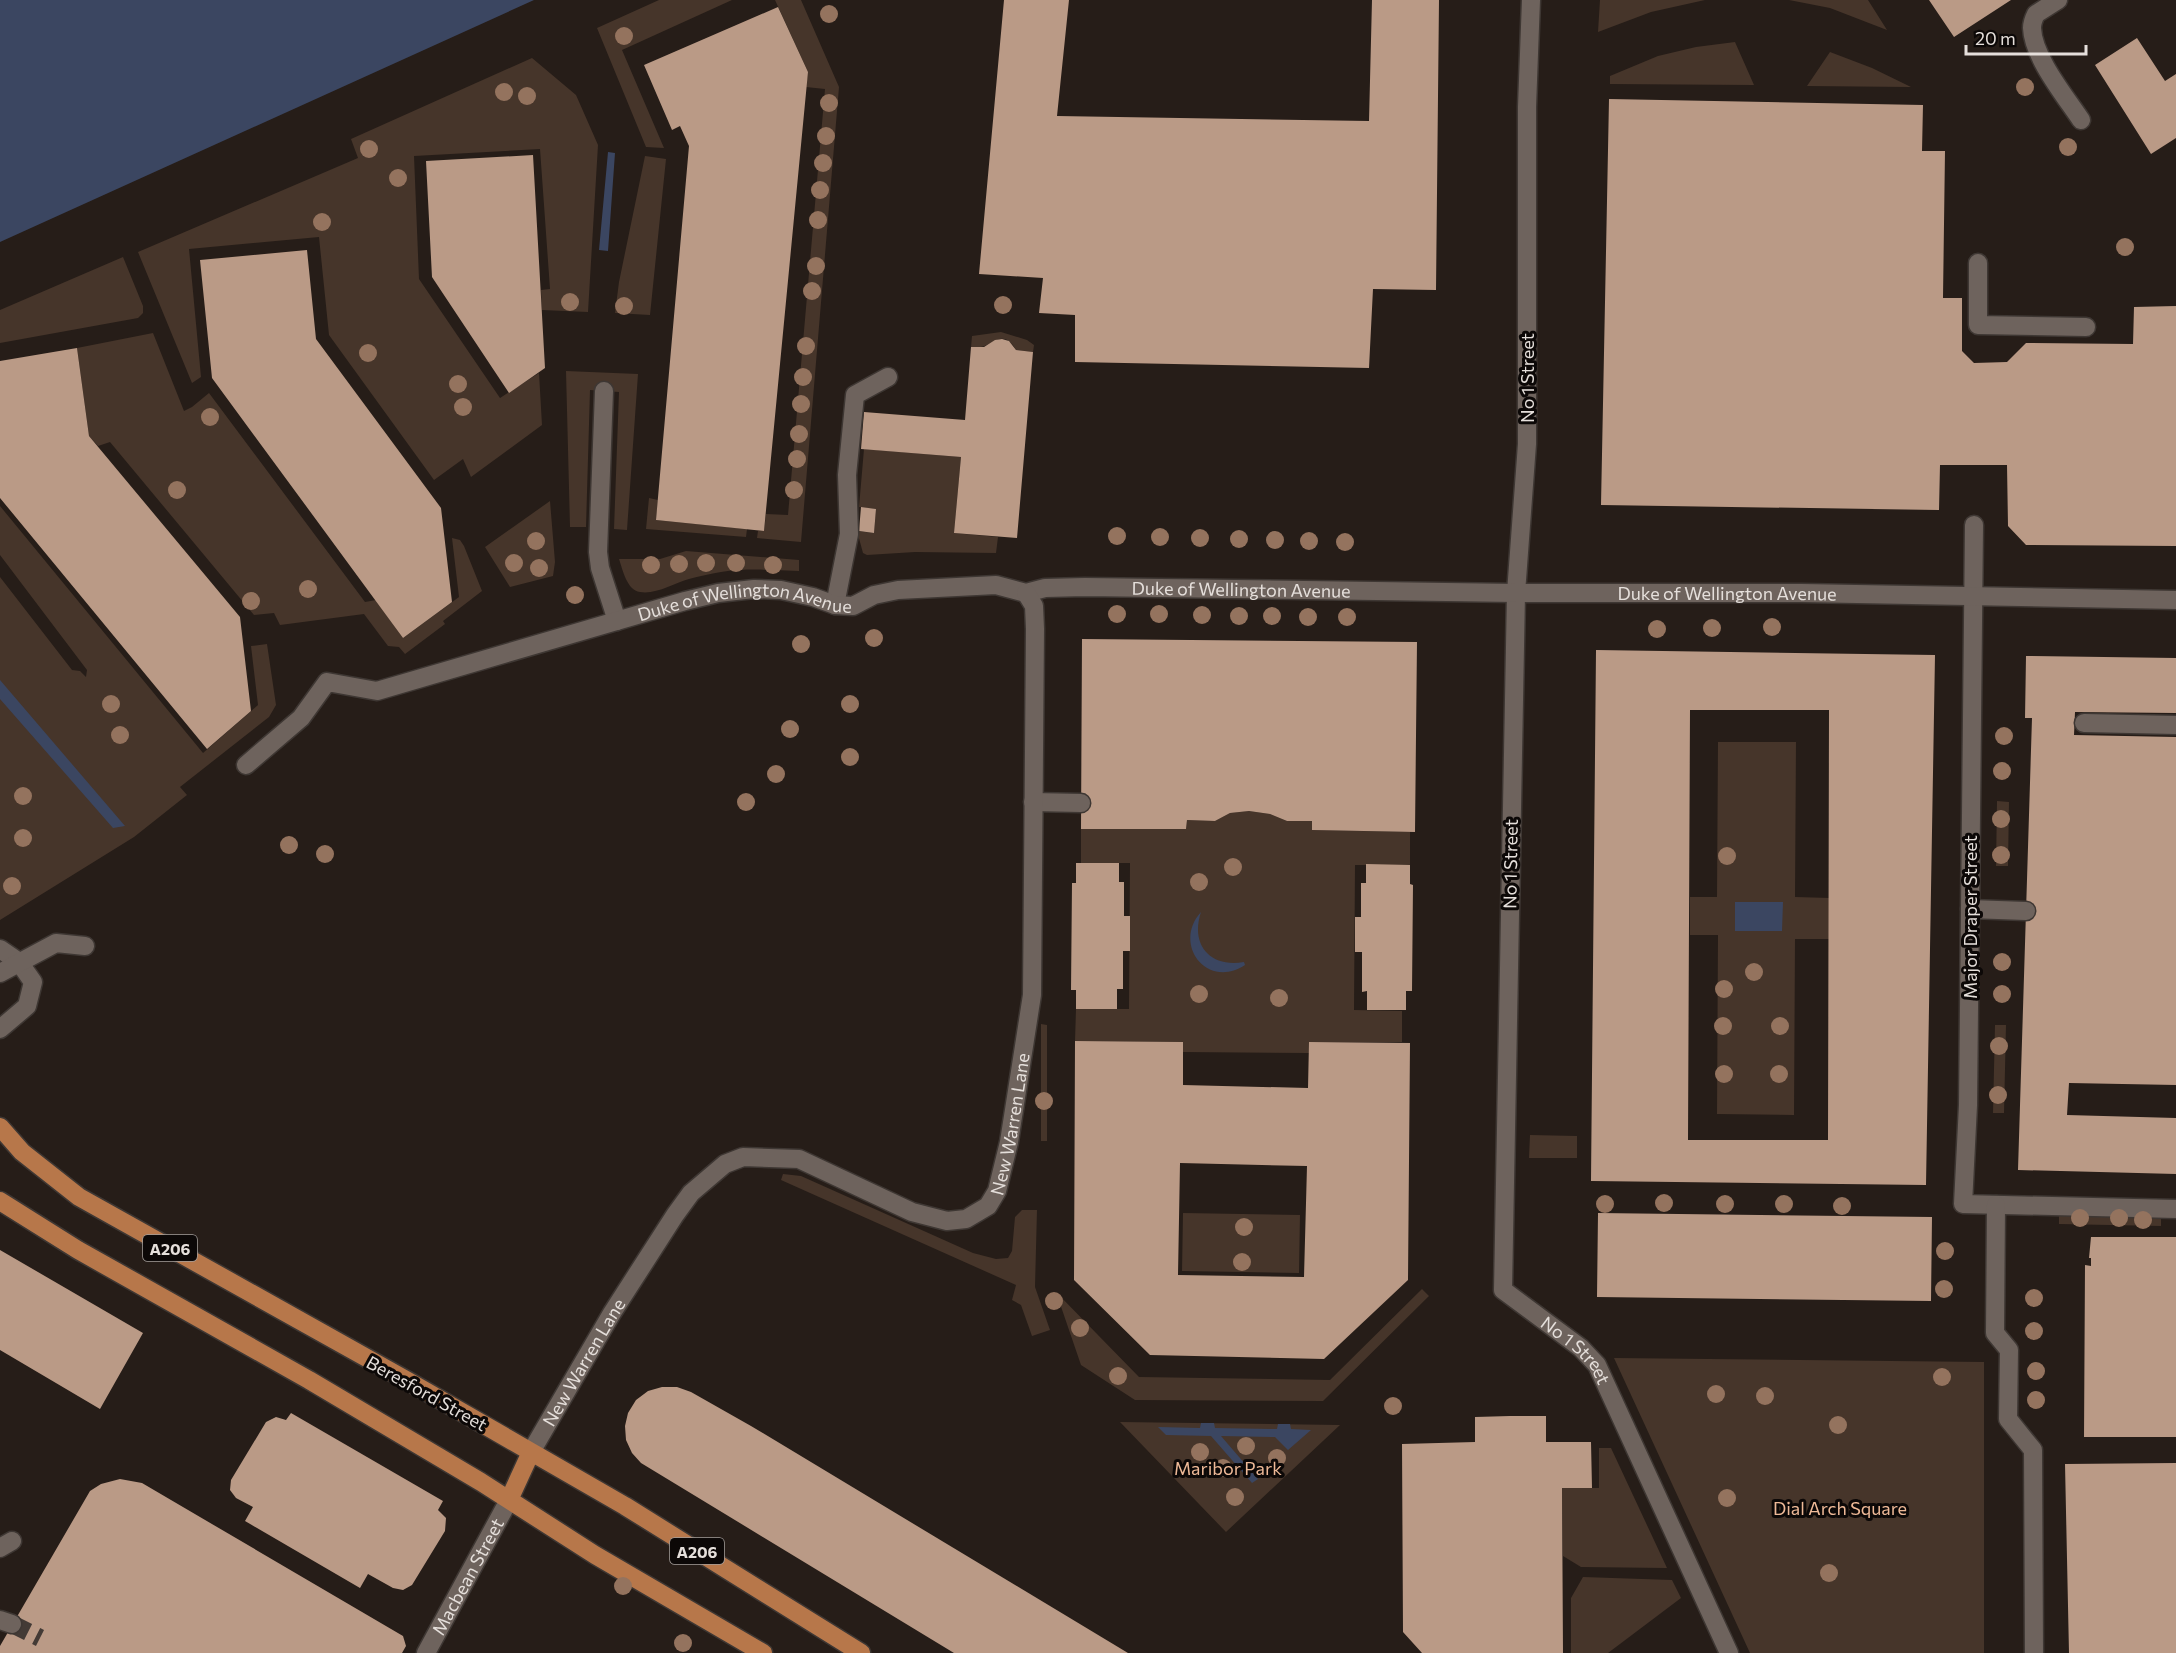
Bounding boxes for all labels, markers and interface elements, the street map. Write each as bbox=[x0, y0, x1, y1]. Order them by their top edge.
scale bar bbox=[1966, 18, 2086, 56]
text: 20 m bbox=[1975, 27, 2016, 49]
street label: No 1 Street bbox=[1516, 333, 1538, 423]
street label: Duke of Wellington Avenue bbox=[1131, 577, 1351, 602]
street label: Duke of Wellington Avenue bbox=[635, 578, 852, 625]
street label: Duke of Wellington Avenue bbox=[1617, 582, 1837, 605]
street label: No 1 Street bbox=[1498, 819, 1522, 909]
street label: Major Draper Street bbox=[1959, 835, 1981, 999]
street label: New Warren Lane bbox=[985, 1051, 1034, 1197]
road number: A206 bbox=[143, 1235, 197, 1261]
street label: New Warren Lane bbox=[537, 1294, 630, 1430]
street label: No 1 Street bbox=[1537, 1311, 1615, 1388]
street label: Beresford Street bbox=[363, 1351, 491, 1435]
park label: Maribor Park bbox=[1174, 1457, 1282, 1479]
park label: Dial Arch Square bbox=[1773, 1497, 1907, 1519]
street label: Macbean Street bbox=[427, 1514, 508, 1639]
road number: A206 bbox=[670, 1538, 724, 1564]

